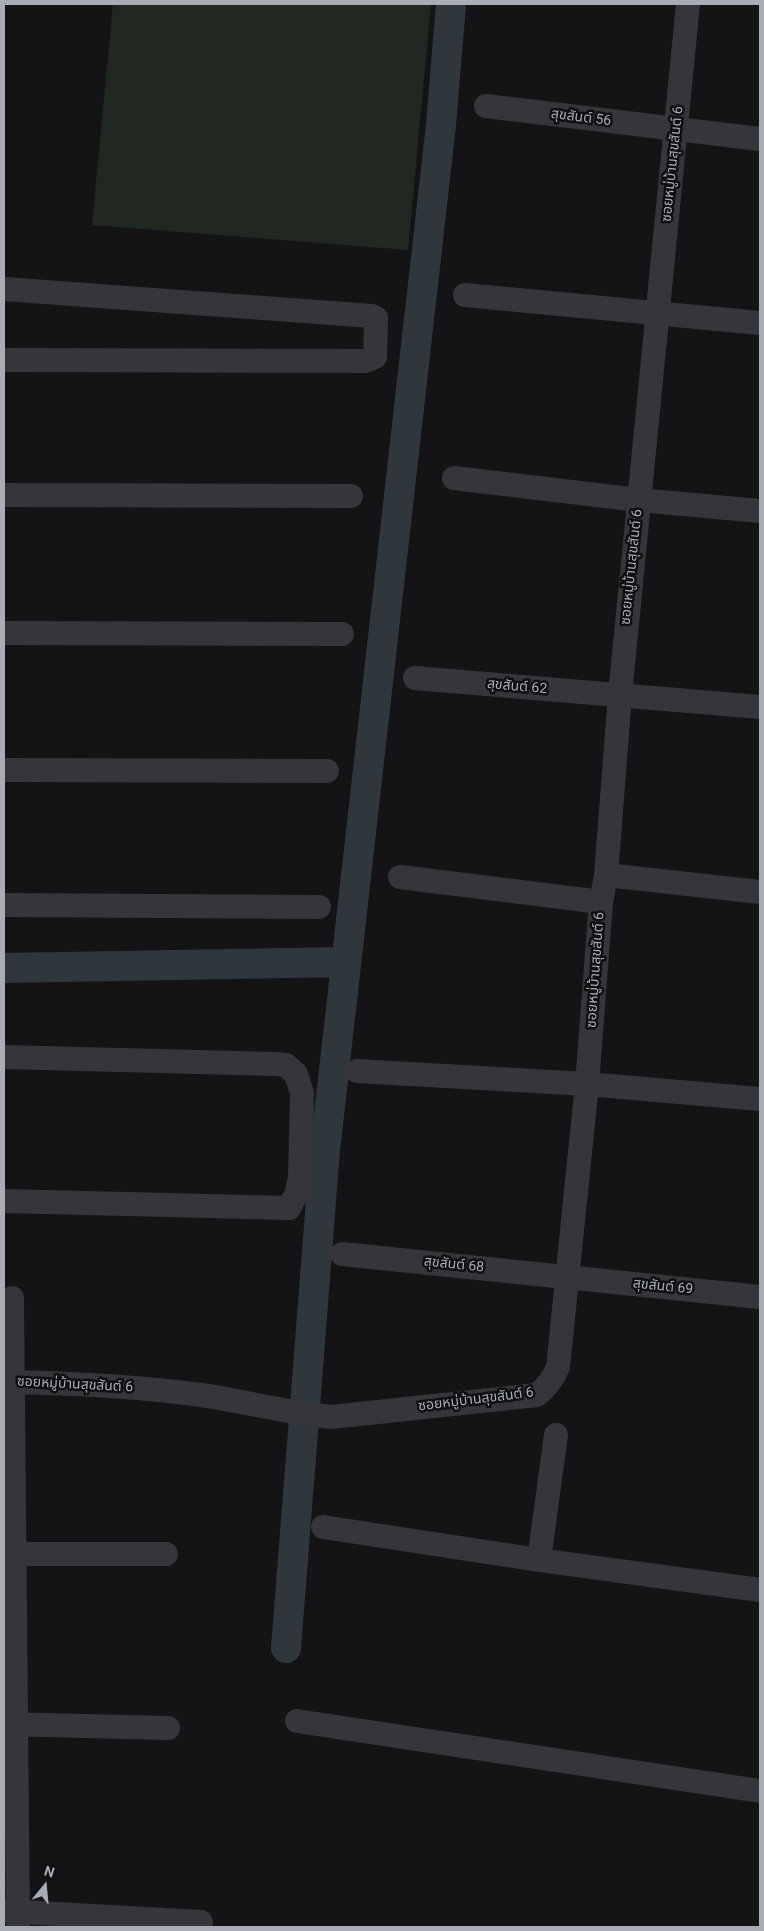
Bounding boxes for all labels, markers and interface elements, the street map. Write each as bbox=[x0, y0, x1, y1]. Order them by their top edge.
street label: ซอยหมู่บ้านสุขสันต์ 6 bbox=[659, 105, 687, 223]
street label: สุขสันต์ 56 bbox=[550, 106, 612, 130]
street label: ซอยหมู่บ้านสุขสันต์ 6 bbox=[618, 508, 646, 626]
street label: สุขสันต์ 62 bbox=[486, 676, 548, 698]
street label: ซอยหมู่บ้านสุขสันต์ 6 bbox=[584, 911, 608, 1029]
street label: สุขสันต์ 68 bbox=[423, 1253, 485, 1277]
street label: สุขสันต์ 69 bbox=[632, 1275, 694, 1299]
street label: ซอยหมู่บ้านสุขสันต์ 6 bbox=[17, 1374, 133, 1396]
street label: ซอยหมู่บ้านสุขสันต์ 6 bbox=[417, 1385, 535, 1415]
north arrow bbox=[20, 1861, 70, 1911]
text: N bbox=[42, 1863, 56, 1881]

